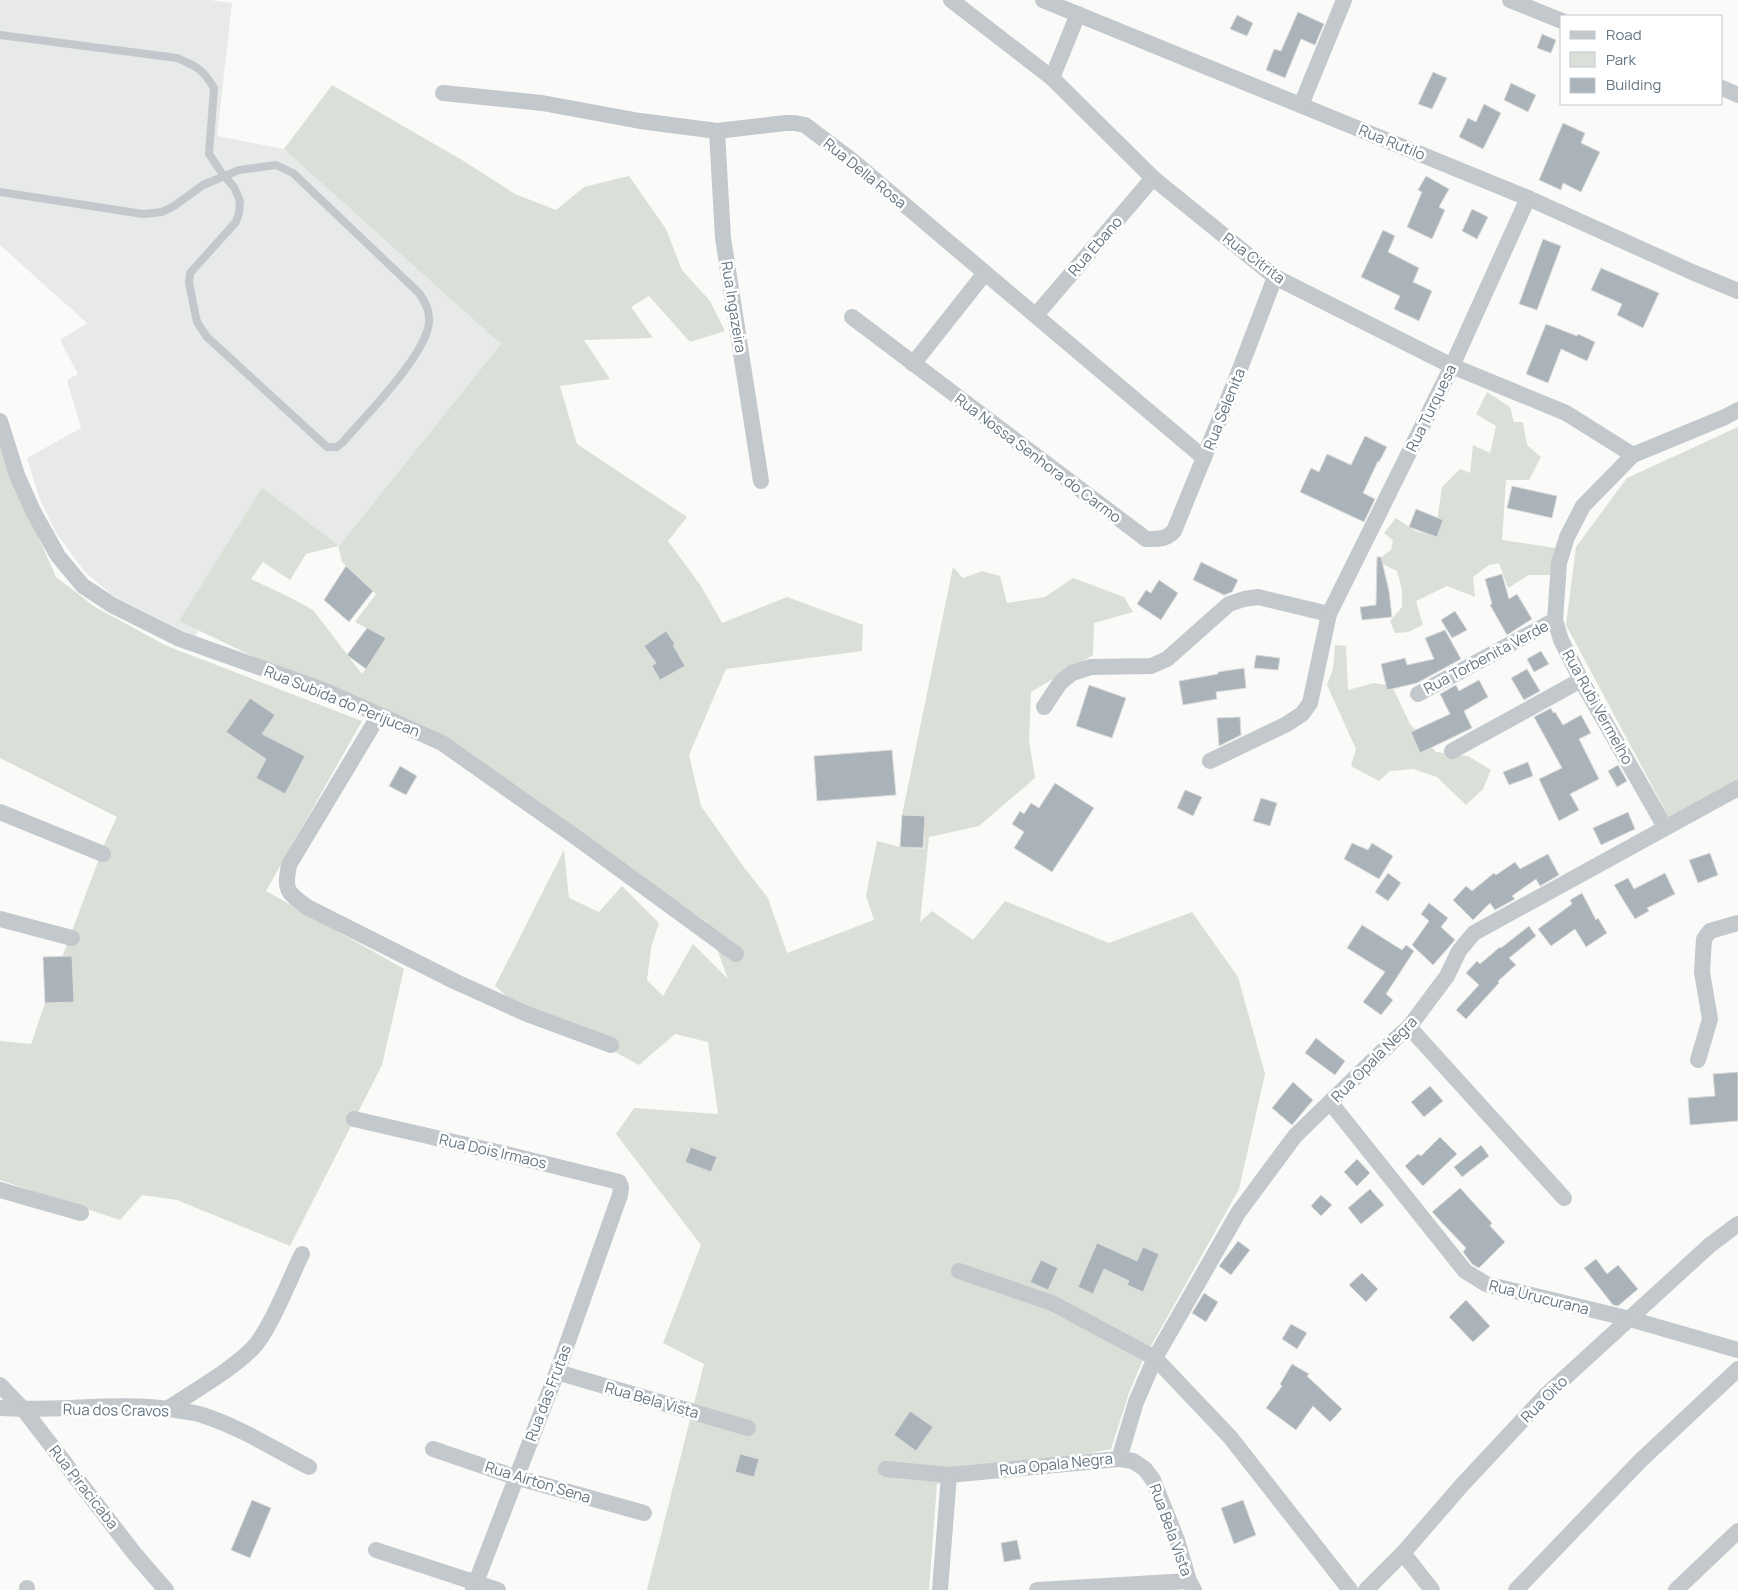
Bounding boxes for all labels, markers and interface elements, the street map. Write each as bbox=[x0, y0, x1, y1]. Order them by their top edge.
legend bbox=[1560, 15, 1723, 105]
text: Road bbox=[1606, 24, 1642, 45]
text: Park bbox=[1606, 49, 1636, 70]
text: Building bbox=[1606, 74, 1661, 95]
street label: Rua Rutilo bbox=[1356, 119, 1428, 165]
street label: Rua Della Rosa bbox=[819, 133, 911, 213]
street label: Rua Ebano bbox=[1063, 211, 1127, 281]
street label: Rua Citrita bbox=[1218, 228, 1290, 288]
street label: Rua Ingazeira bbox=[716, 260, 752, 354]
street label: Rua Turquesa bbox=[1401, 361, 1461, 455]
street label: Rua Selenita bbox=[1198, 365, 1250, 453]
street label: Rua Nossa Senhora do Carmo bbox=[950, 388, 1126, 528]
street label: Rua Torbenita Verde bbox=[1420, 615, 1552, 699]
street label: Rua Rubi Vermelho bbox=[1558, 646, 1638, 768]
street label: Rua Subida do Perijucan bbox=[261, 660, 423, 742]
street label: Rua Opala Negra bbox=[1326, 1011, 1422, 1107]
street label: Rua Dois Irmaos bbox=[437, 1128, 549, 1174]
street label: Rua Urucurana bbox=[1487, 1274, 1591, 1320]
street label: Rua das Frutas bbox=[520, 1342, 576, 1444]
street label: Rua Oito bbox=[1516, 1371, 1572, 1427]
street label: Rua Bela Vista bbox=[602, 1377, 702, 1423]
street label: Rua dos Cravos bbox=[63, 1399, 169, 1421]
street label: Rua Piracicaba bbox=[45, 1441, 123, 1533]
street label: Rua Opala Negra bbox=[998, 1448, 1114, 1480]
street label: Rua Airton Sena bbox=[483, 1456, 593, 1508]
street label: Rua Bela Vista bbox=[1145, 1481, 1197, 1579]

